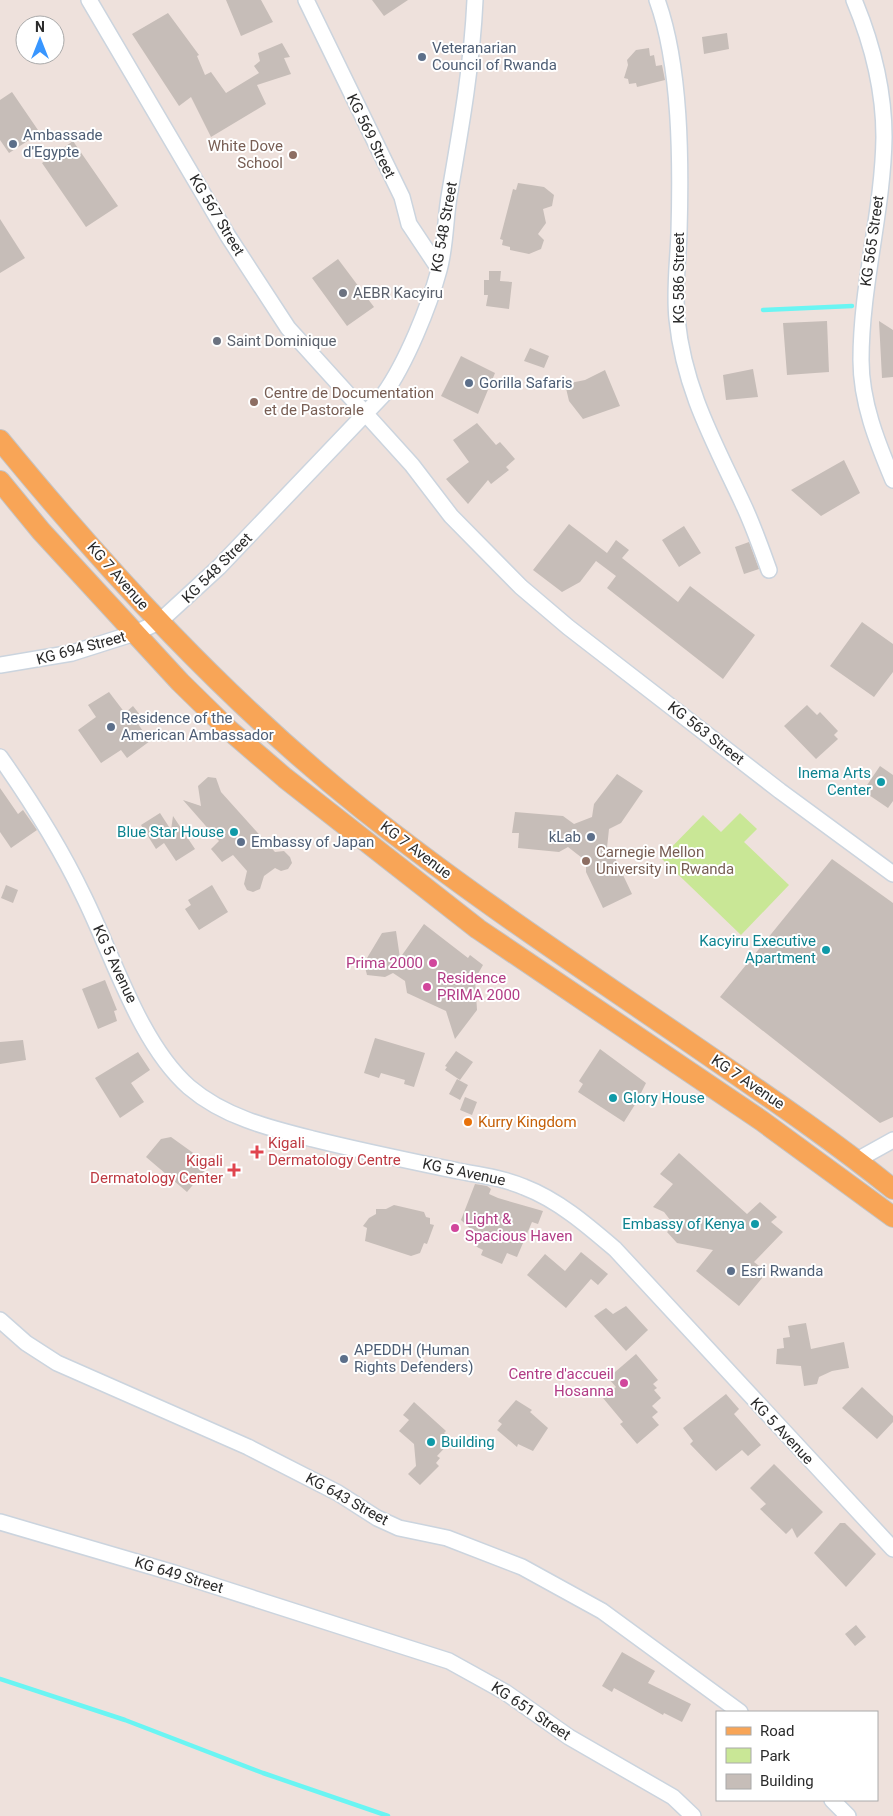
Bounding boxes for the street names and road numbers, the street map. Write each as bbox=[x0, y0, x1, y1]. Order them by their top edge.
street label: KG 569 Street bbox=[343, 91, 399, 181]
street label: KG 567 Street bbox=[186, 171, 248, 259]
street label: KG 548 Street bbox=[427, 180, 461, 274]
street label: KG 565 Street bbox=[857, 194, 887, 288]
street label: KG 586 Street bbox=[670, 232, 688, 324]
street label: KG 548 Street bbox=[178, 529, 256, 607]
street label: KG 7 Avenue bbox=[84, 538, 152, 614]
street label: KG 694 Street bbox=[34, 627, 128, 669]
street label: KG 563 Street bbox=[664, 698, 748, 768]
street label: KG 7 Avenue bbox=[377, 817, 455, 883]
street label: KG 5 Avenue bbox=[89, 922, 141, 1006]
street label: KG 7 Avenue bbox=[708, 1051, 788, 1113]
street label: KG 5 Avenue bbox=[421, 1154, 507, 1190]
street label: KG 5 Avenue bbox=[747, 1394, 817, 1468]
street label: KG 643 Street bbox=[303, 1469, 392, 1529]
street label: KG 649 Street bbox=[133, 1553, 226, 1597]
street label: KG 651 Street bbox=[488, 1678, 574, 1744]

